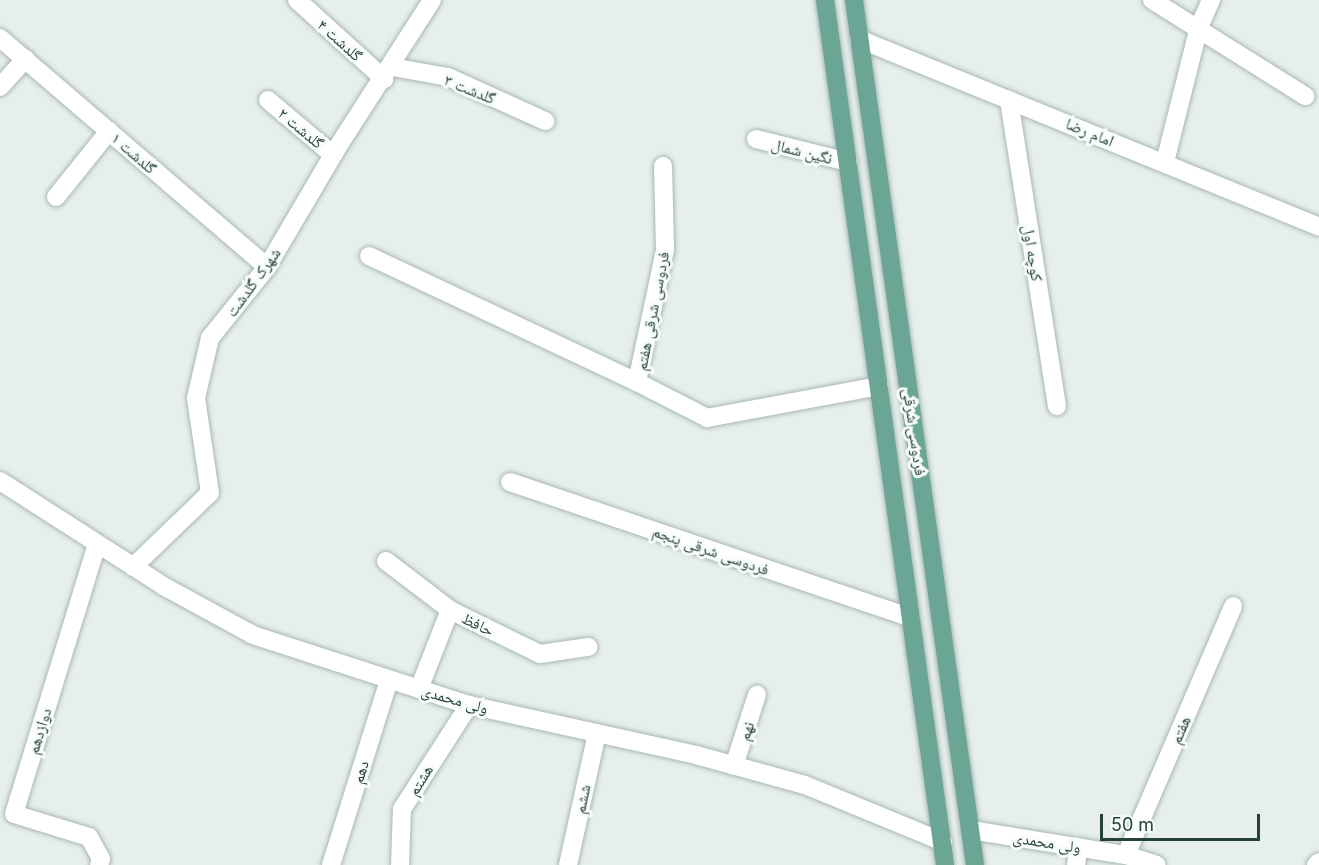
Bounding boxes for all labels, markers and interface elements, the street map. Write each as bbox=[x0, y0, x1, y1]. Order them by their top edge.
street label: گلدشت ۴ bbox=[314, 15, 366, 65]
street label: گلدشت ۳ bbox=[442, 70, 498, 108]
street label: گلدشت ۲ bbox=[274, 103, 328, 153]
street label: امام رضا bbox=[1063, 114, 1117, 150]
street label: گلدشت ۱ bbox=[108, 128, 160, 178]
street label: نگین شمال bbox=[770, 134, 834, 168]
street label: کوچه اول bbox=[1019, 223, 1047, 283]
street label: شهرک گلدشت bbox=[221, 244, 285, 320]
street label: فردوسی شرقی هفتم bbox=[631, 250, 673, 372]
street label: فردوسی شرقی bbox=[899, 387, 931, 477]
street label: فردوسی شرقی پنجم bbox=[650, 521, 772, 579]
street label: حافظ bbox=[459, 608, 497, 640]
street label: ولی محمدی bbox=[419, 680, 491, 718]
street label: دوازدهم bbox=[23, 706, 55, 756]
street label: هفتم bbox=[1166, 713, 1194, 747]
street label: نهم bbox=[734, 719, 758, 743]
street label: دهم bbox=[347, 758, 373, 786]
street label: هشتم bbox=[403, 761, 437, 799]
street label: ششم bbox=[570, 783, 594, 815]
scale bar bbox=[1103, 802, 1264, 840]
text: 50 m bbox=[1111, 814, 1154, 835]
street label: ولی محمدی bbox=[1012, 827, 1082, 857]

